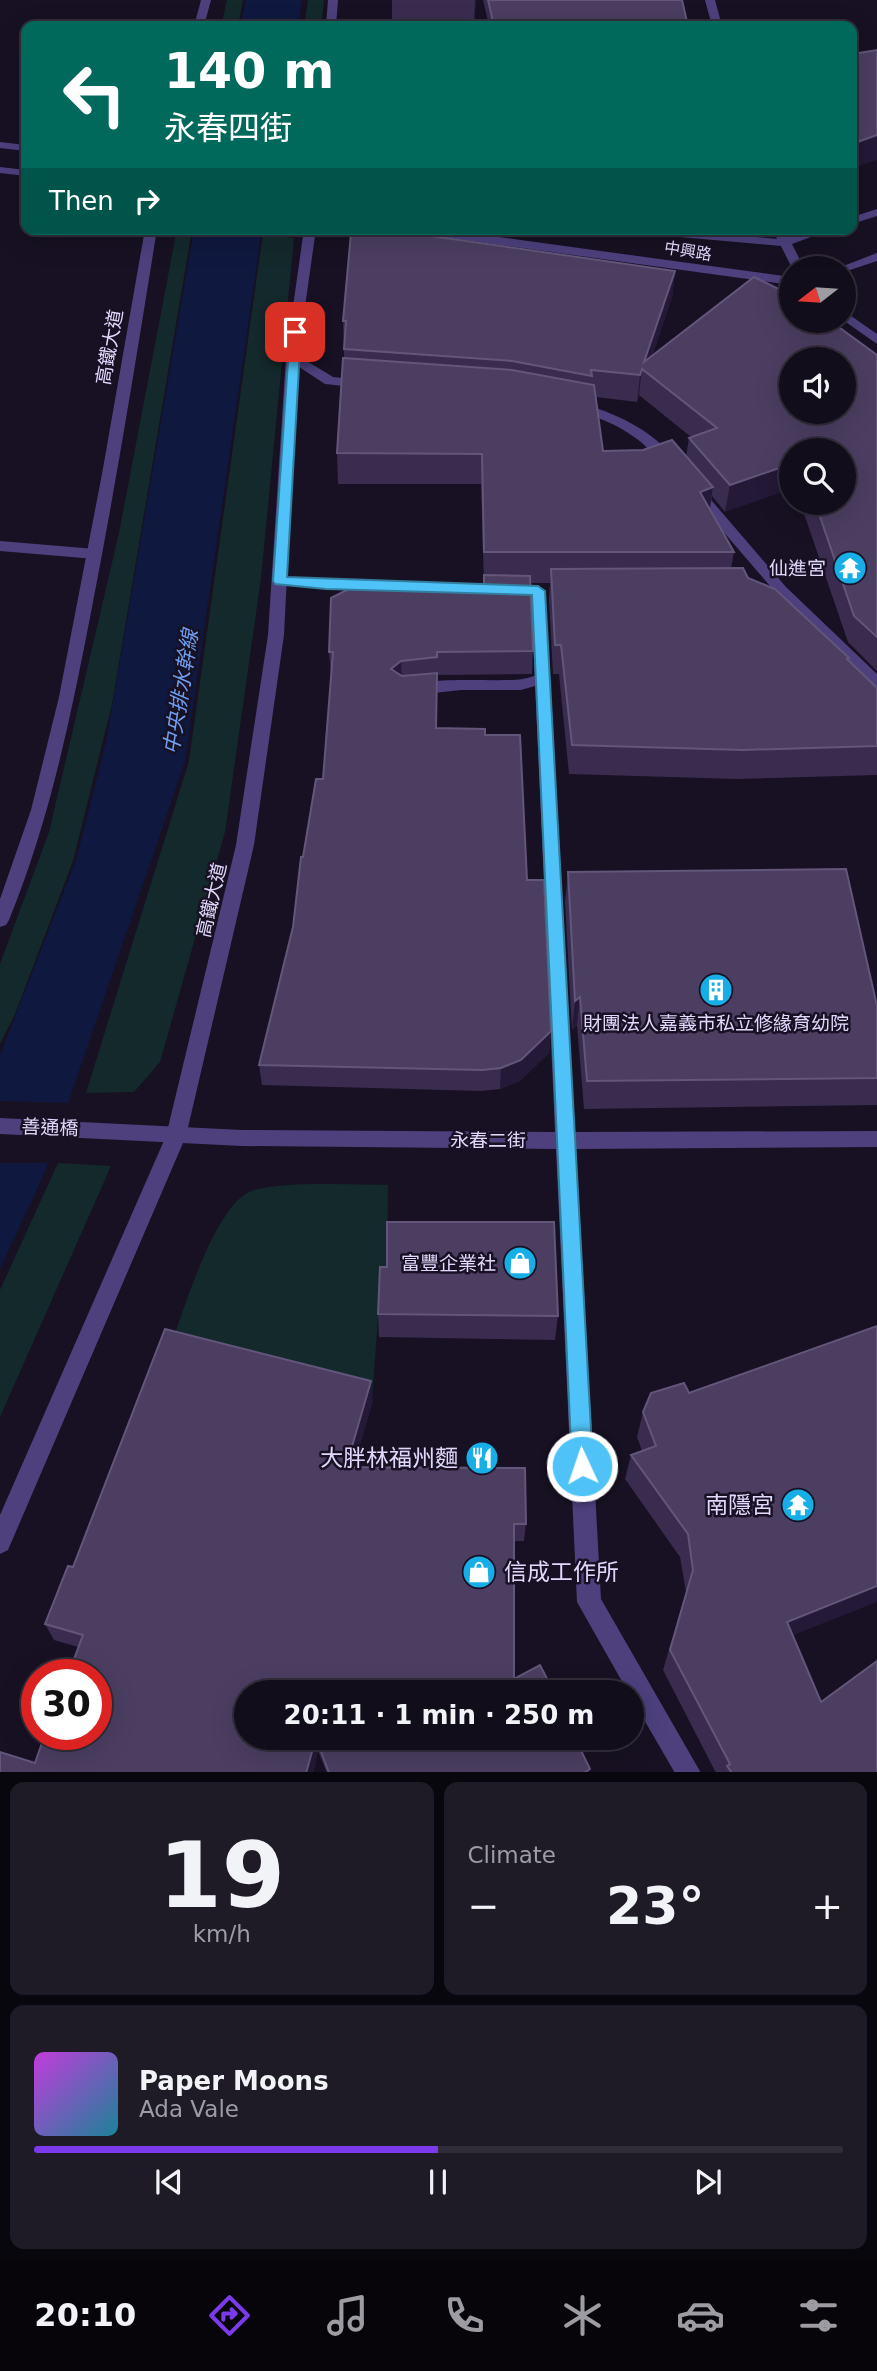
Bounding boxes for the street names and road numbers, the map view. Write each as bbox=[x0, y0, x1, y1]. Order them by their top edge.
street label: 中興路 bbox=[663, 238, 713, 264]
street label: 高鐵大道 bbox=[92, 308, 126, 386]
street label: 高鐵大道 bbox=[192, 860, 230, 940]
street label: 善通橋 bbox=[21, 1115, 79, 1139]
street label: 永春二街 bbox=[450, 1129, 526, 1151]

